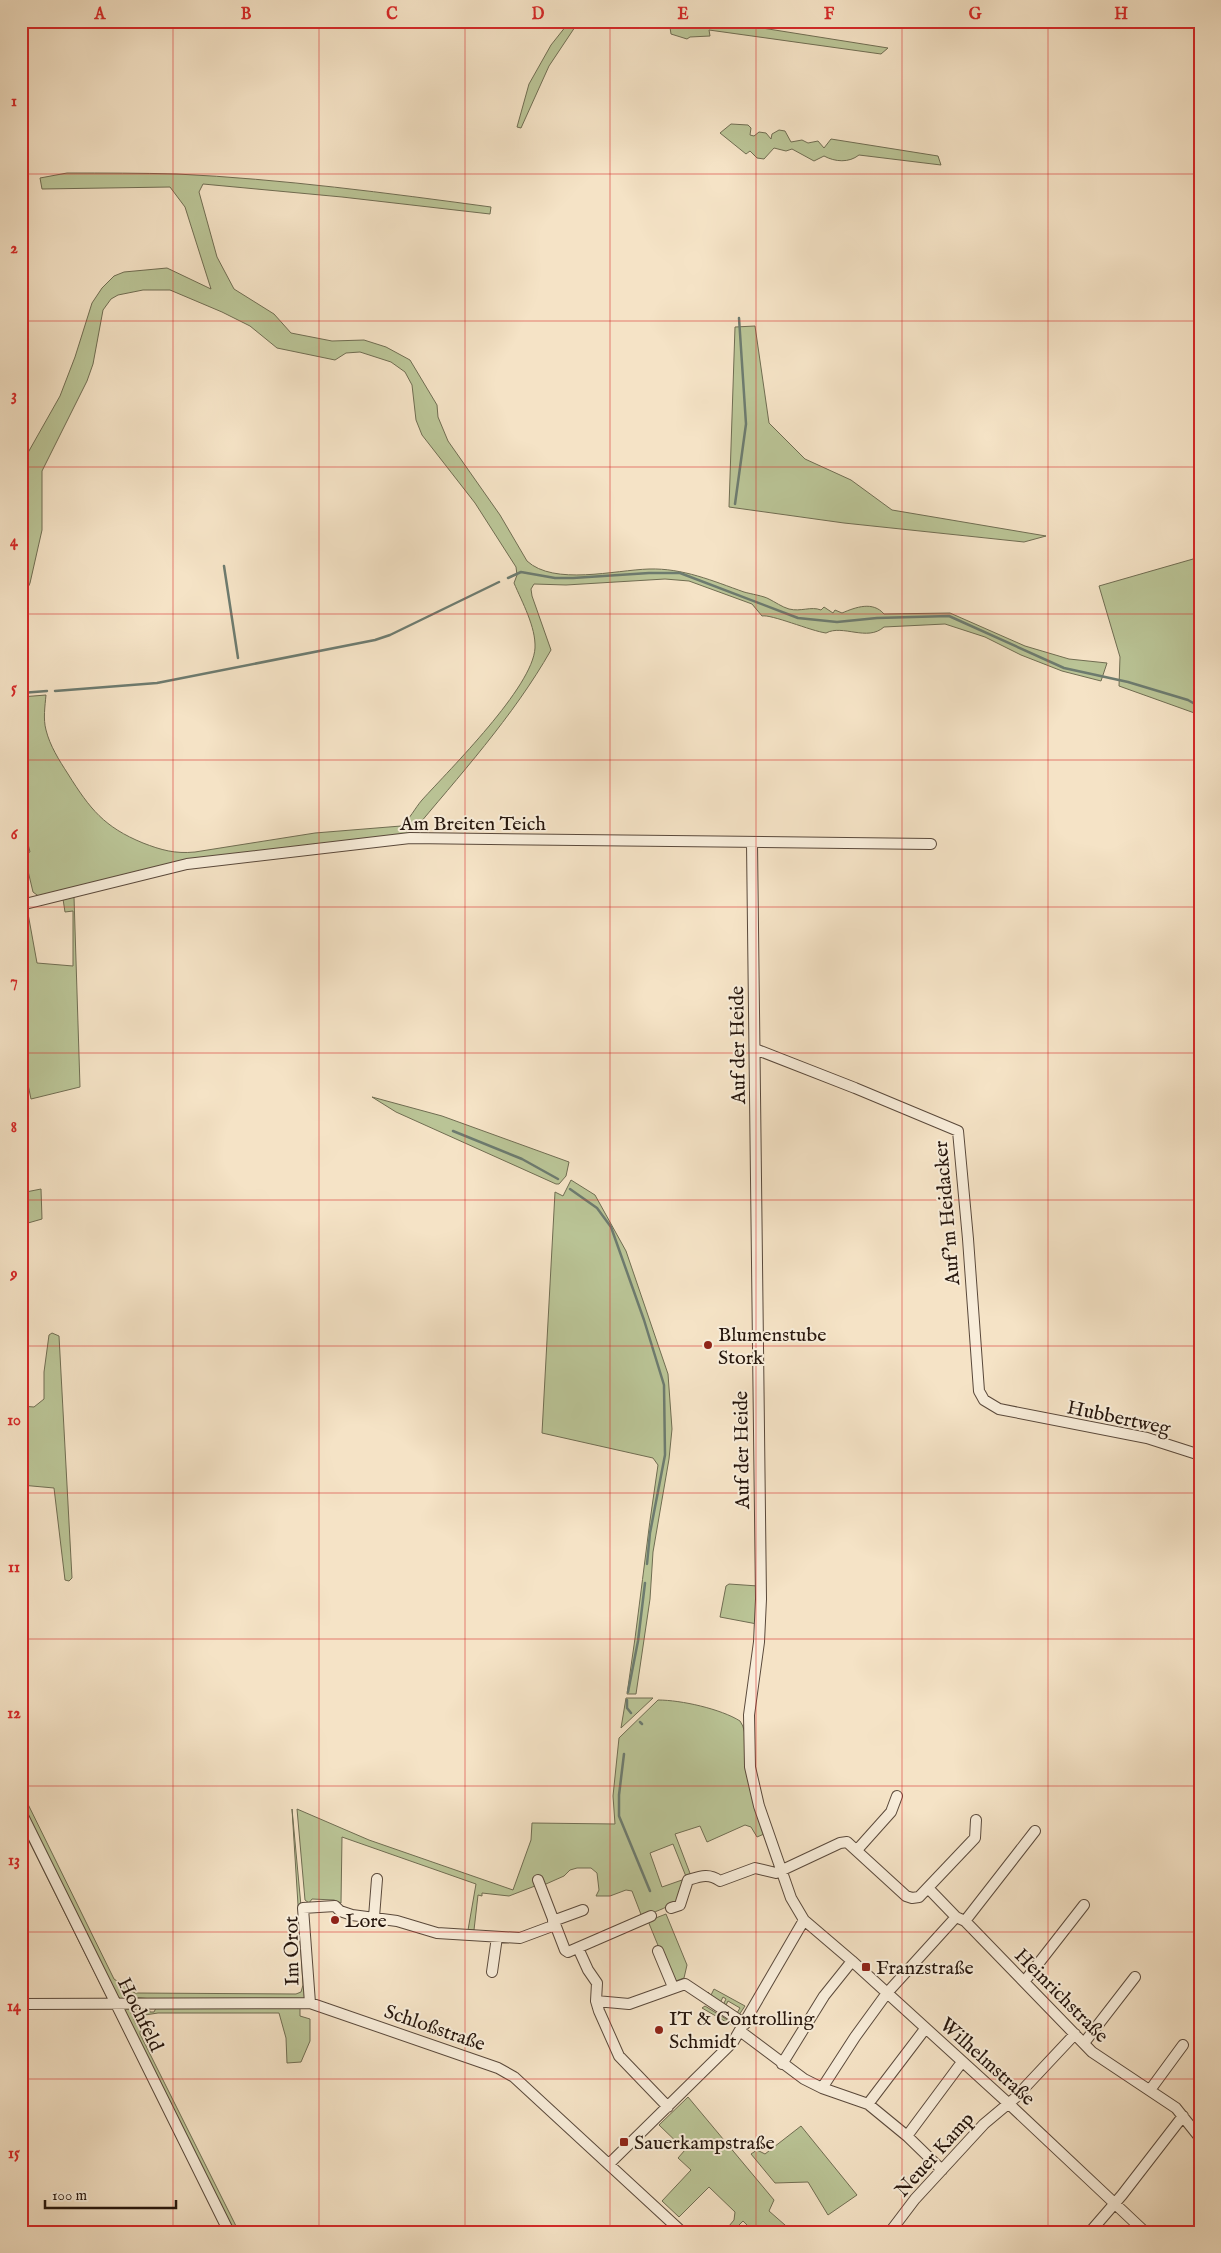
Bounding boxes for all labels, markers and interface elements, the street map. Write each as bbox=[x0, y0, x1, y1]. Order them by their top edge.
text: A bbox=[94, 5, 107, 25]
text: B bbox=[241, 5, 252, 25]
text: C bbox=[386, 5, 398, 25]
text: D bbox=[532, 5, 545, 25]
text: E bbox=[677, 5, 689, 25]
text: F bbox=[824, 5, 835, 25]
text: G bbox=[969, 5, 982, 25]
text: H bbox=[1114, 5, 1128, 25]
text: 1 bbox=[11, 92, 17, 112]
text: 2 bbox=[10, 239, 18, 259]
text: 3 bbox=[11, 386, 17, 406]
text: 4 bbox=[10, 532, 19, 552]
text: 5 bbox=[11, 679, 17, 699]
street label: Am Breiten Teich bbox=[399, 812, 546, 837]
text: 6 bbox=[11, 825, 19, 845]
text: 7 bbox=[10, 972, 18, 992]
street label: Auf der Heide bbox=[725, 986, 752, 1105]
text: 8 bbox=[11, 1118, 17, 1138]
street label: Auf'm Heidacker bbox=[929, 1139, 966, 1287]
text: 9 bbox=[10, 1265, 18, 1285]
place label: Blumenstube Stork bbox=[718, 1323, 826, 1371]
marker: Blumenstube Stork bbox=[702, 1339, 714, 1351]
street label: Auf der Heide bbox=[729, 1391, 756, 1510]
street label: Hubbertweg bbox=[1065, 1395, 1174, 1442]
text: 10 bbox=[7, 1411, 21, 1431]
text: 11 bbox=[8, 1558, 20, 1578]
text: 12 bbox=[7, 1704, 21, 1724]
text: 13 bbox=[8, 1851, 20, 1871]
place label: Lore bbox=[345, 1909, 387, 1934]
marker: Lore bbox=[329, 1914, 341, 1926]
street label: Im Orot bbox=[279, 1916, 306, 1986]
street label: Heinrichstraße bbox=[1009, 1944, 1113, 2048]
place label: Franzstraße bbox=[876, 1956, 974, 1981]
marker: Franzstraße bbox=[860, 1961, 872, 1973]
street label: Hochfeld bbox=[111, 1974, 168, 2056]
text: 14 bbox=[7, 1997, 22, 2017]
street label: Schloßstraße bbox=[381, 1999, 488, 2057]
place label: IT & Controlling Schmidt bbox=[669, 2007, 815, 2055]
street label: Wilhelmstraße bbox=[934, 2013, 1040, 2112]
marker: IT & Controlling Schmidt bbox=[653, 2024, 665, 2036]
street label: Neuer Kamp bbox=[890, 2107, 980, 2203]
place label: Sauerkampstraße bbox=[634, 2131, 775, 2156]
marker: Sauerkampstraße bbox=[618, 2136, 630, 2148]
text: 15 bbox=[8, 2144, 20, 2164]
scale bar bbox=[45, 2178, 176, 2210]
text: 100 m bbox=[52, 2186, 88, 2205]

